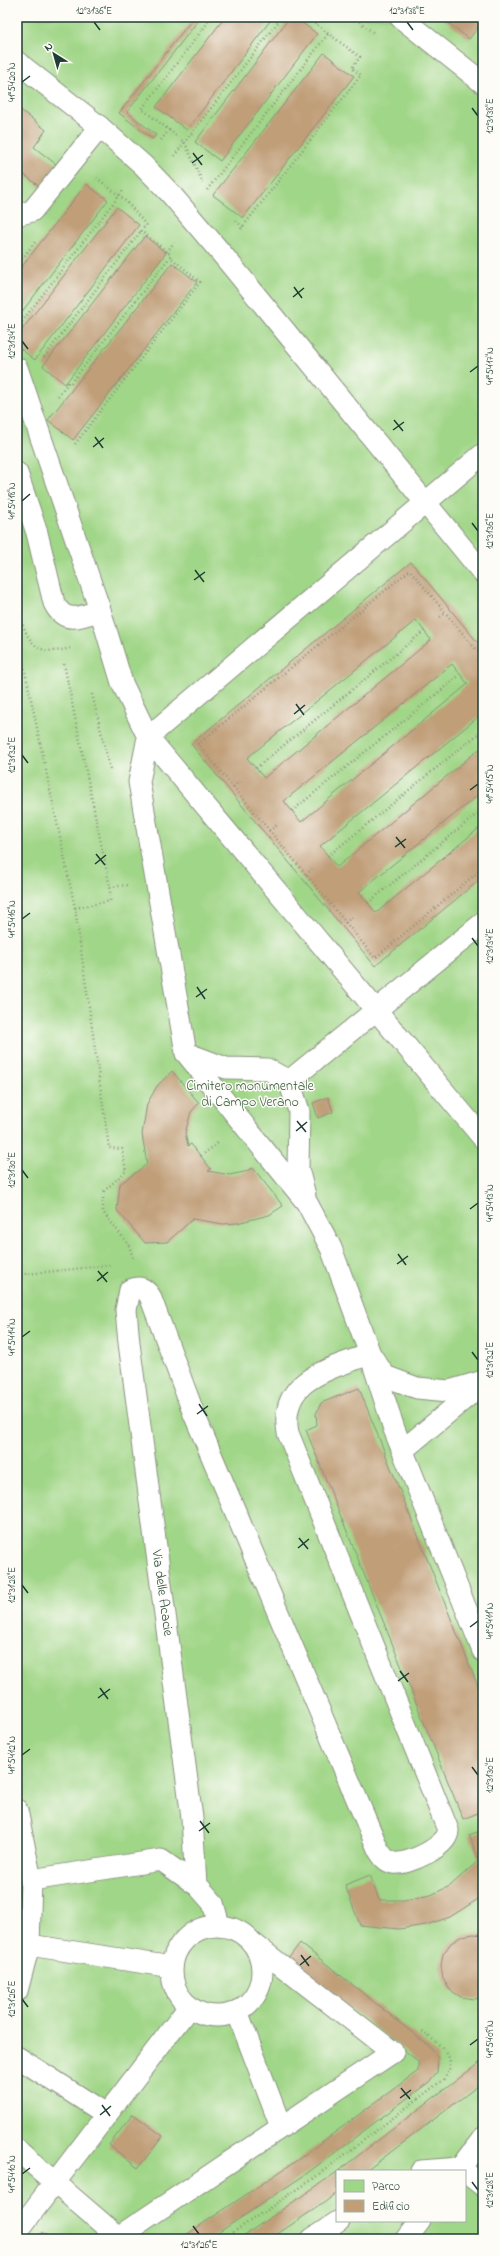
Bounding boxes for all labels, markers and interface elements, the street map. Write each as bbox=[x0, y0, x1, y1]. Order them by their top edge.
text: 12°31'36"E bbox=[76, 4, 112, 19]
text: 12°31'38"E bbox=[389, 4, 425, 19]
north arrow bbox=[34, 34, 74, 74]
text: N bbox=[41, 38, 56, 55]
text: 41°54'20"N bbox=[5, 62, 20, 102]
text: 12°31'38"E bbox=[483, 98, 498, 134]
text: 12°31'34"E bbox=[5, 323, 20, 359]
text: 41°54'17"N bbox=[483, 347, 498, 385]
text: 41°54'18"N bbox=[5, 482, 20, 519]
text: 12°31'36"E bbox=[483, 513, 498, 549]
text: 12°31'32"E bbox=[5, 737, 20, 773]
text: 41°54'15"N bbox=[483, 764, 498, 803]
text: 41°54'16"N bbox=[5, 900, 20, 938]
text: 12°31'34"E bbox=[483, 928, 498, 964]
park label: Cimitero monumentale di Campo Verano bbox=[186, 1076, 315, 1113]
text: 12°31'30"E bbox=[5, 1152, 20, 1188]
text: 41°54'13"N bbox=[483, 1184, 498, 1222]
text: 41°54'14"N bbox=[5, 1318, 20, 1356]
text: 12°31'32"E bbox=[483, 1342, 498, 1378]
street label: Via delle Acacie bbox=[145, 1548, 179, 1638]
text: 12°31'28"E bbox=[5, 1567, 20, 1603]
text: 41°54'11"N bbox=[483, 1603, 498, 1639]
text: 41°54'12"N bbox=[5, 1736, 20, 1774]
text: 12°31'30"E bbox=[483, 1757, 498, 1793]
text: 12°31'26"E bbox=[5, 1981, 20, 2017]
text: 41°54'09"N bbox=[483, 2020, 498, 2058]
text: 41°54'10"N bbox=[5, 2155, 20, 2193]
legend bbox=[336, 2170, 466, 2222]
text: 12°31'28"E bbox=[483, 2172, 498, 2208]
text: Parco bbox=[372, 2178, 400, 2196]
text: Edificio bbox=[372, 2198, 410, 2216]
text: 12°31'26"E bbox=[181, 2238, 217, 2253]

